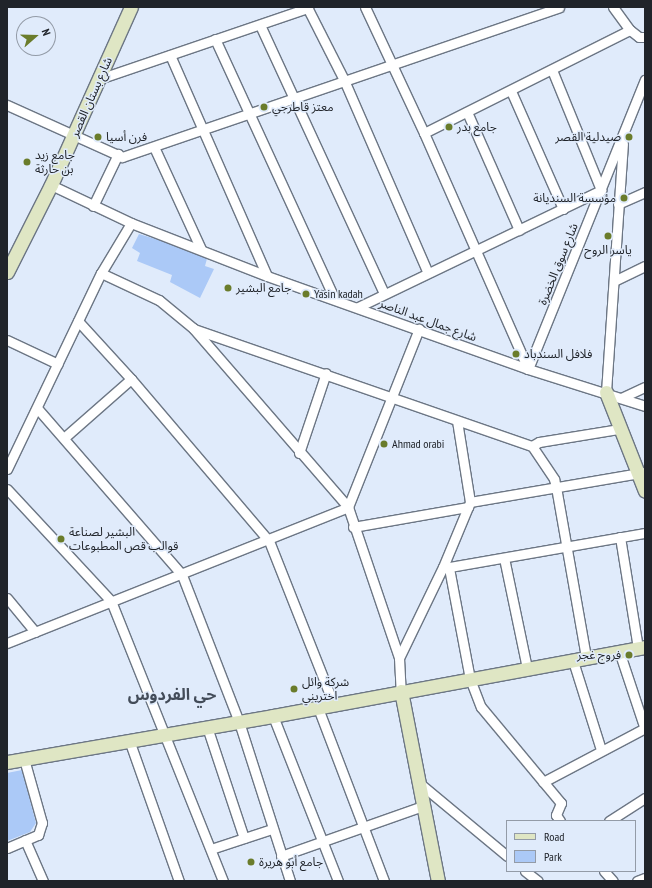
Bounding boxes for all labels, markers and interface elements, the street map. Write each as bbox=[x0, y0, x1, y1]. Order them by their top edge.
north arrow bbox=[16, 16, 56, 56]
text: N bbox=[39, 27, 54, 37]
street label: شارع بستان القصر bbox=[67, 55, 115, 139]
place label: معتز قاطرجي bbox=[272, 100, 333, 114]
marker: معتز قاطرجي bbox=[259, 102, 269, 112]
place label: جامع بدر bbox=[457, 120, 497, 134]
marker: جامع بدر bbox=[444, 122, 454, 132]
place label: فرن أسيا bbox=[106, 130, 147, 144]
place label: صيدلية القصر bbox=[555, 130, 621, 144]
marker: فرن أسيا bbox=[93, 132, 103, 142]
marker: صيدلية القصر bbox=[624, 132, 634, 142]
place label: جامع زيد بن حارثة bbox=[35, 148, 75, 176]
marker: جامع زيد بن حارثة bbox=[22, 157, 32, 167]
place label: مؤسسة السنديانة bbox=[533, 191, 616, 205]
marker: مؤسسة السنديانة bbox=[619, 193, 629, 203]
street label: شارع سوق الخضرة bbox=[535, 221, 581, 307]
marker: ياسر الروح bbox=[603, 231, 613, 241]
place label: ياسر الروح bbox=[584, 243, 632, 257]
place label: جامع البشير bbox=[236, 281, 291, 295]
marker: جامع البشير bbox=[223, 283, 233, 293]
place label: Yasin kadah bbox=[314, 287, 363, 301]
marker: Yasin kadah bbox=[301, 289, 311, 299]
street label: شارع جمال عبد الناصر bbox=[377, 296, 479, 344]
place label: فلافل السندباد bbox=[524, 347, 592, 361]
marker: فلافل السندباد bbox=[511, 349, 521, 359]
place label: Ahmad orabi bbox=[392, 437, 444, 451]
marker: Ahmad orabi bbox=[379, 439, 389, 449]
place label: البشير لصناعة قوالب قص المطبوعات bbox=[69, 525, 178, 553]
marker: البشير لصناعة قوالب قص المطبوعات bbox=[56, 534, 66, 544]
place label: فروج غجر bbox=[577, 648, 621, 662]
marker: فروج غجر bbox=[624, 650, 634, 660]
place label: شركة وائل اختريني bbox=[302, 675, 349, 703]
district label: حي الفردوس bbox=[128, 684, 216, 704]
marker: شركة وائل اختريني bbox=[289, 684, 299, 694]
legend bbox=[506, 820, 636, 872]
text: Road bbox=[544, 829, 564, 844]
text: Park bbox=[544, 849, 562, 864]
place label: جامع أبو هريرة bbox=[259, 855, 323, 869]
marker: جامع أبو هريرة bbox=[246, 857, 256, 867]

